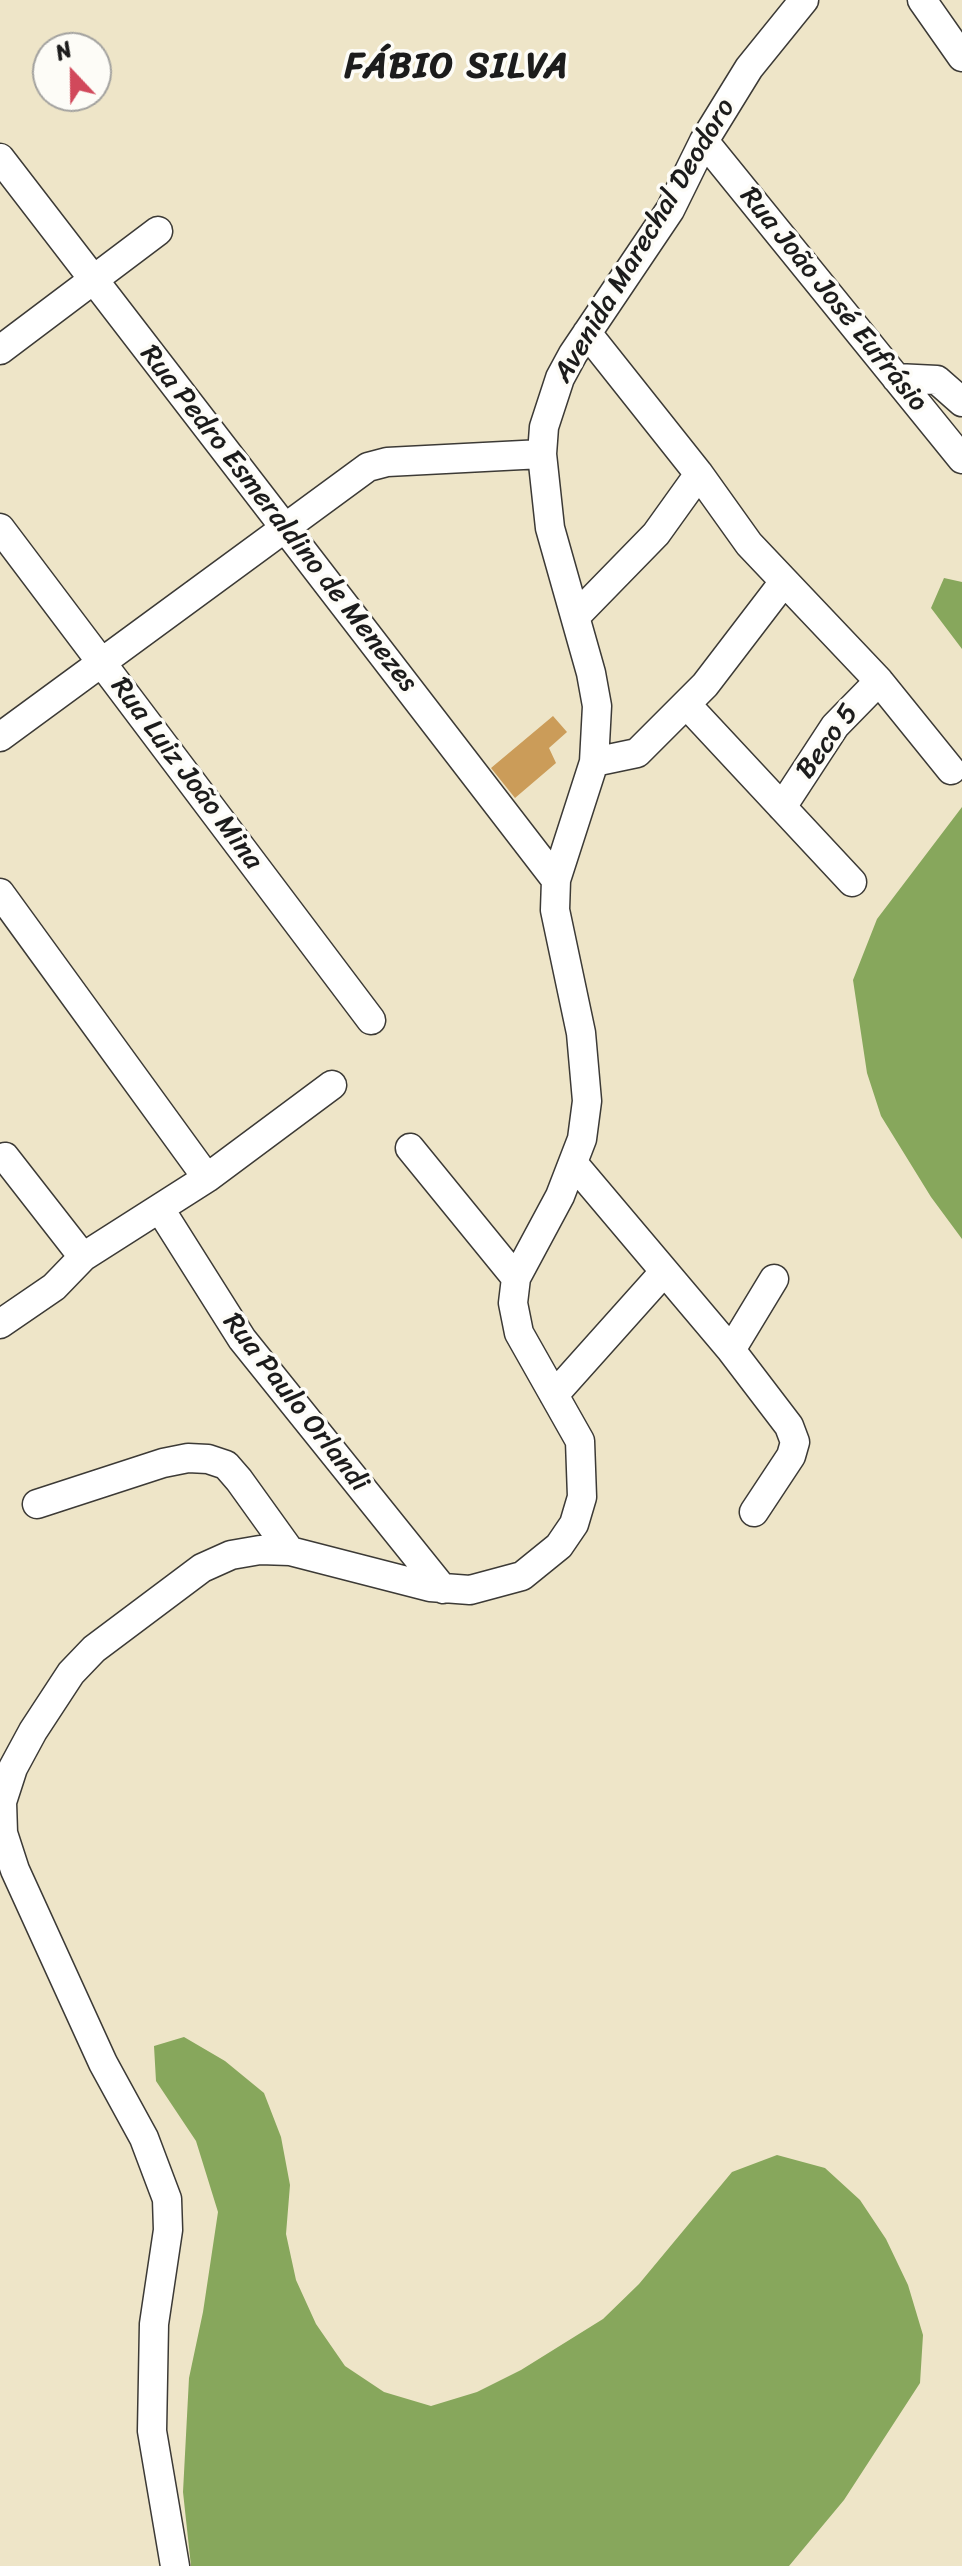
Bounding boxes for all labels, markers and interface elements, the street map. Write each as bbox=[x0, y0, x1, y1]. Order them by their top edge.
text: N bbox=[49, 30, 78, 72]
north arrow bbox=[32, 32, 112, 112]
district label: FÁBIO SILVA bbox=[342, 46, 572, 90]
street label: Avenida Marechal Deodoro bbox=[547, 93, 743, 389]
street label: Rua João José Eufrásio bbox=[732, 181, 934, 419]
street label: Rua Pedro Esmeraldino de Menezes bbox=[132, 339, 424, 699]
street label: Rua Luiz João Mina bbox=[103, 671, 269, 877]
street label: Beco 5 bbox=[790, 698, 866, 786]
street label: Rua Paulo Orlandi bbox=[215, 1307, 375, 1499]

